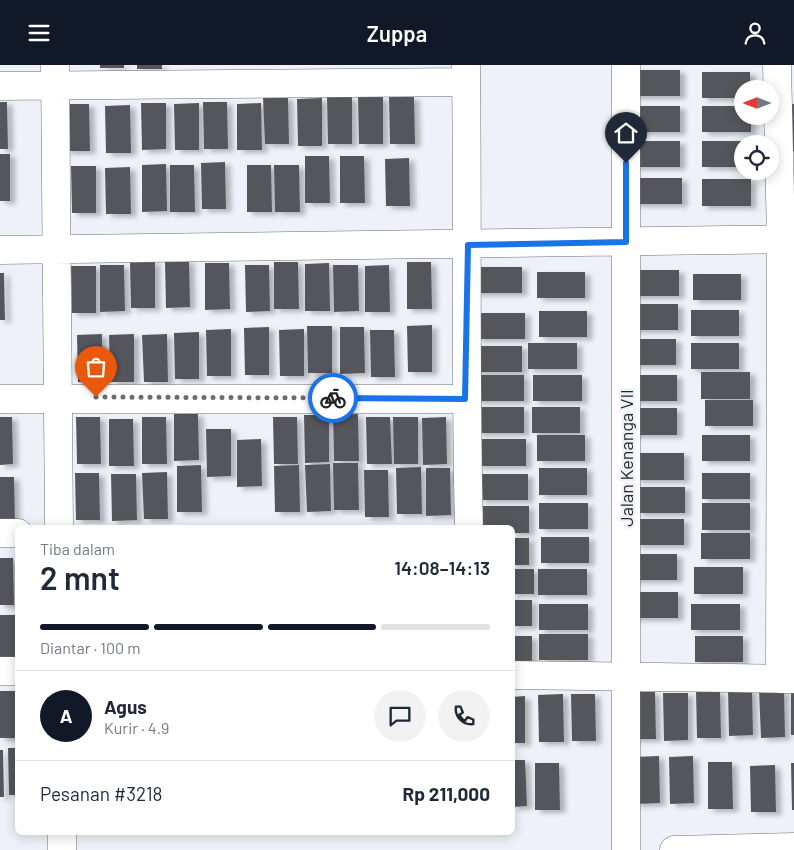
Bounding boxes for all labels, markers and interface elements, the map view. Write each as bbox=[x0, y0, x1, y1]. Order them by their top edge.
icon: menu bbox=[25, 19, 53, 47]
icon: person bbox=[741, 19, 769, 47]
text: Zuppa bbox=[367, 20, 427, 46]
north arrow bbox=[734, 80, 779, 125]
map controls bbox=[734, 80, 779, 180]
pin bbox=[605, 112, 647, 163]
icon: home bbox=[612, 119, 640, 147]
button: locate bbox=[734, 135, 779, 180]
pin bbox=[75, 346, 117, 397]
icon: bag bbox=[82, 353, 110, 381]
courier bbox=[308, 373, 358, 423]
icon: bike bbox=[319, 384, 347, 412]
street label: Jalan Kenanga VII bbox=[615, 389, 637, 527]
text: Tiba dalam bbox=[40, 539, 115, 558]
text: 14:08–14:13 bbox=[394, 556, 490, 579]
text: 2 mnt bbox=[40, 558, 120, 596]
text: Diantar · 100 m bbox=[40, 638, 140, 657]
button: chat bbox=[374, 690, 426, 742]
button: phone bbox=[438, 690, 490, 742]
text: Agus bbox=[104, 695, 147, 718]
text: A bbox=[60, 704, 72, 727]
text: Kurir · 4.9 bbox=[104, 718, 169, 737]
text: Pesanan #3218 bbox=[40, 782, 162, 805]
text: Rp 211,000 bbox=[403, 782, 490, 805]

